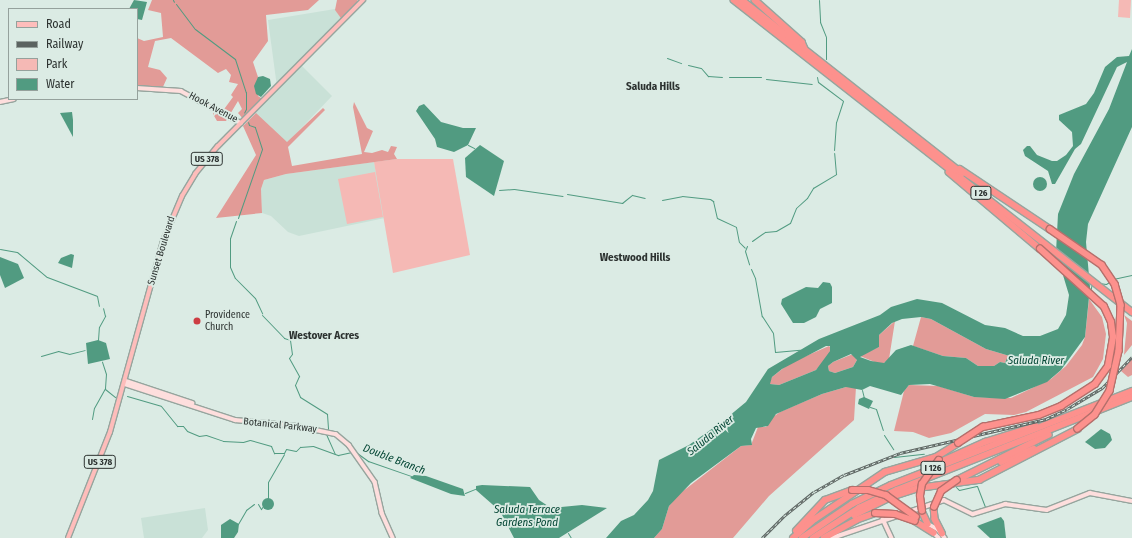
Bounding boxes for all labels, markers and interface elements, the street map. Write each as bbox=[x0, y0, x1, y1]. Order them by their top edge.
legend bbox=[8, 8, 138, 100]
text: Road bbox=[46, 17, 71, 31]
text: Railway bbox=[46, 37, 83, 51]
text: Park bbox=[46, 57, 67, 71]
text: Water bbox=[46, 77, 74, 91]
district label: Saluda Hills bbox=[626, 80, 680, 94]
street label: Hook Avenue bbox=[187, 90, 239, 126]
road number: US 378 bbox=[190, 152, 224, 166]
road number: I 26 bbox=[970, 186, 992, 200]
street label: Sunset Boulevard bbox=[146, 215, 178, 287]
district label: Westwood Hills bbox=[600, 251, 670, 265]
place label: Providence Church bbox=[205, 309, 250, 332]
marker: Providence Church bbox=[192, 316, 202, 326]
district label: Westover Acres bbox=[289, 329, 359, 343]
water label: Saluda River bbox=[1008, 354, 1064, 368]
water label: Saluda River bbox=[685, 413, 737, 459]
street label: Botanical Parkway bbox=[243, 416, 317, 436]
water label: Double Branch bbox=[361, 442, 427, 478]
road number: US 378 bbox=[83, 455, 117, 469]
road number: I 126 bbox=[920, 461, 946, 475]
water label: Saluda Terrace Gardens Pond bbox=[494, 504, 560, 530]

